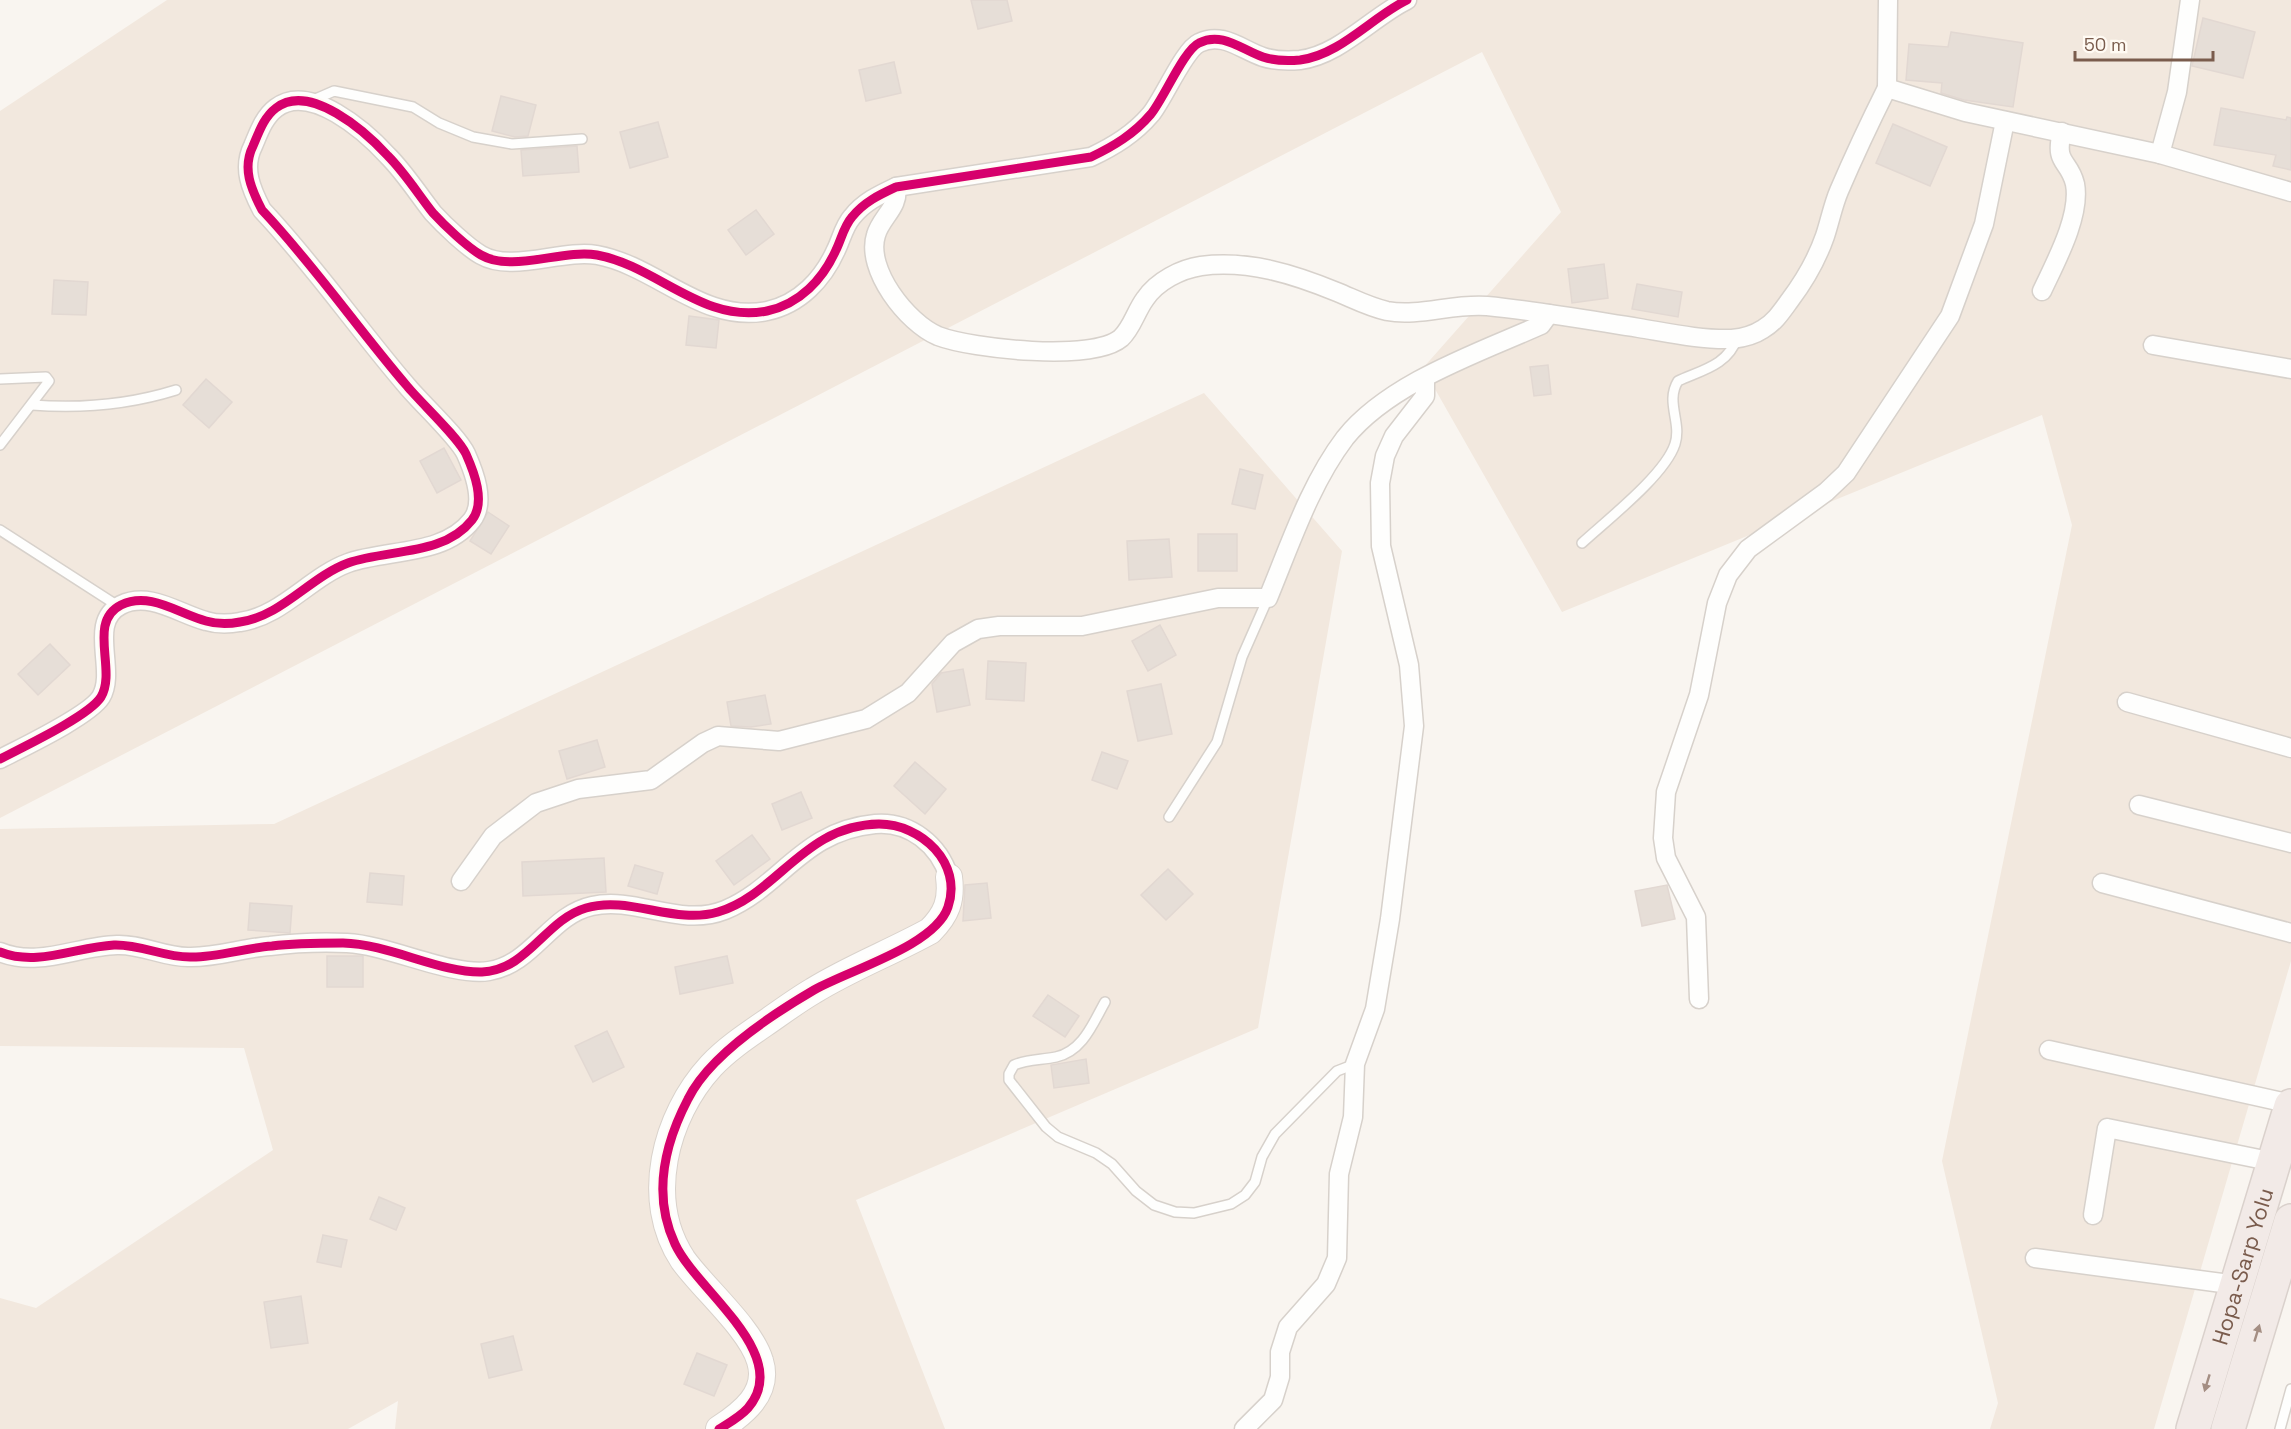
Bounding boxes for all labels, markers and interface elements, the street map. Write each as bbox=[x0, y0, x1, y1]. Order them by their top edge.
scale bar bbox=[2075, 24, 2213, 62]
text: 50 m bbox=[2084, 33, 2126, 56]
street label: Hopa-Sarp Yolu bbox=[2205, 1184, 2279, 1348]
one-way arrow bbox=[2253, 1324, 2262, 1342]
one-way arrow bbox=[2202, 1374, 2211, 1392]

